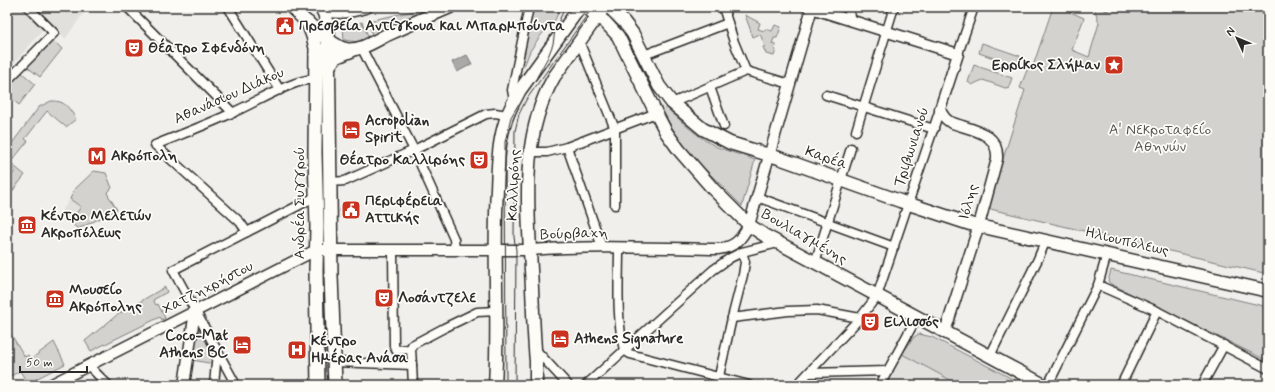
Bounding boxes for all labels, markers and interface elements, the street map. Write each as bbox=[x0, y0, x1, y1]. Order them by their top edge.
public building icon: Πρεσβεία Αντίγκουα και Μπαρμπούντα bbox=[274, 15, 296, 37]
place label: Πρεσβεία Αντίγκουα και Μπαρμπούντα bbox=[299, 16, 565, 36]
north arrow bbox=[1217, 18, 1257, 58]
text: N bbox=[1223, 24, 1238, 39]
theatre icon: Θέατρο Σφενδόνη bbox=[123, 37, 145, 59]
place label: Θέατρο Σφενδόνη bbox=[148, 37, 265, 58]
place icon: Ερρίκος Σλήμαν bbox=[1103, 54, 1125, 76]
place label: Ερρίκος Σλήμαν bbox=[992, 55, 1100, 75]
street label: Αθανάσιου Διάκου bbox=[171, 63, 288, 129]
street label: Τριβωνιανού bbox=[890, 104, 934, 190]
place label: Acropolian Spirit bbox=[365, 111, 430, 148]
hotel icon: Acropolian Spirit bbox=[340, 119, 362, 141]
park label: Α' Νεκροταφείο Αθηνών bbox=[1109, 120, 1211, 157]
street label: Καρέα bbox=[802, 141, 850, 175]
metro station icon: Ακρόπολη bbox=[86, 145, 108, 167]
place label: Ακρόπολη bbox=[111, 146, 178, 166]
street label: Ανδρέα Συγγρού bbox=[290, 147, 310, 259]
street label: Καλλιρόης bbox=[503, 148, 525, 221]
place label: Θέατρο Καλλιρόης bbox=[339, 149, 465, 170]
theatre icon: Θέατρο Καλλιρόης bbox=[468, 149, 490, 171]
street label: Ιόλης bbox=[954, 181, 984, 222]
place label: Περιφέρεια Αττικής bbox=[365, 190, 443, 228]
public building icon: Περιφέρεια Αττικής bbox=[340, 199, 362, 221]
street label: Βουλιαγμένης bbox=[757, 204, 851, 270]
place label: Κέντρο Μελετών Ακροπόλεως bbox=[41, 205, 152, 243]
museum icon: Κέντρο Μελετών Ακροπόλεως bbox=[16, 214, 38, 236]
street label: Βούρβαχη bbox=[540, 223, 608, 245]
street label: Ηλιουπόλεως bbox=[1083, 223, 1171, 261]
street label: Χατζηχρήστου bbox=[159, 256, 257, 319]
place label: Μουσείο Ακρόπολης bbox=[69, 280, 142, 317]
theatre icon: Λοσάντζελε bbox=[373, 287, 395, 309]
museum icon: Μουσείο Ακρόπολης bbox=[44, 288, 66, 310]
place label: Λοσάντζελε bbox=[398, 288, 476, 308]
theatre icon: Ειλισσός bbox=[859, 311, 881, 333]
place label: Ειλισσός bbox=[884, 312, 939, 332]
place label: Coco-Mat Athens BC bbox=[159, 326, 228, 363]
hotel icon: Athens Signature bbox=[549, 328, 571, 350]
place label: Athens Signature bbox=[574, 329, 684, 350]
place label: Κέντρο Ημέρας Ανάσα bbox=[311, 330, 409, 368]
hotel icon: Coco-Mat Athens BC bbox=[231, 334, 253, 356]
hospital icon: Κέντρο Ημέρας Ανάσα bbox=[286, 339, 308, 361]
scale bar bbox=[20, 348, 87, 374]
text: 50 m bbox=[26, 355, 53, 371]

